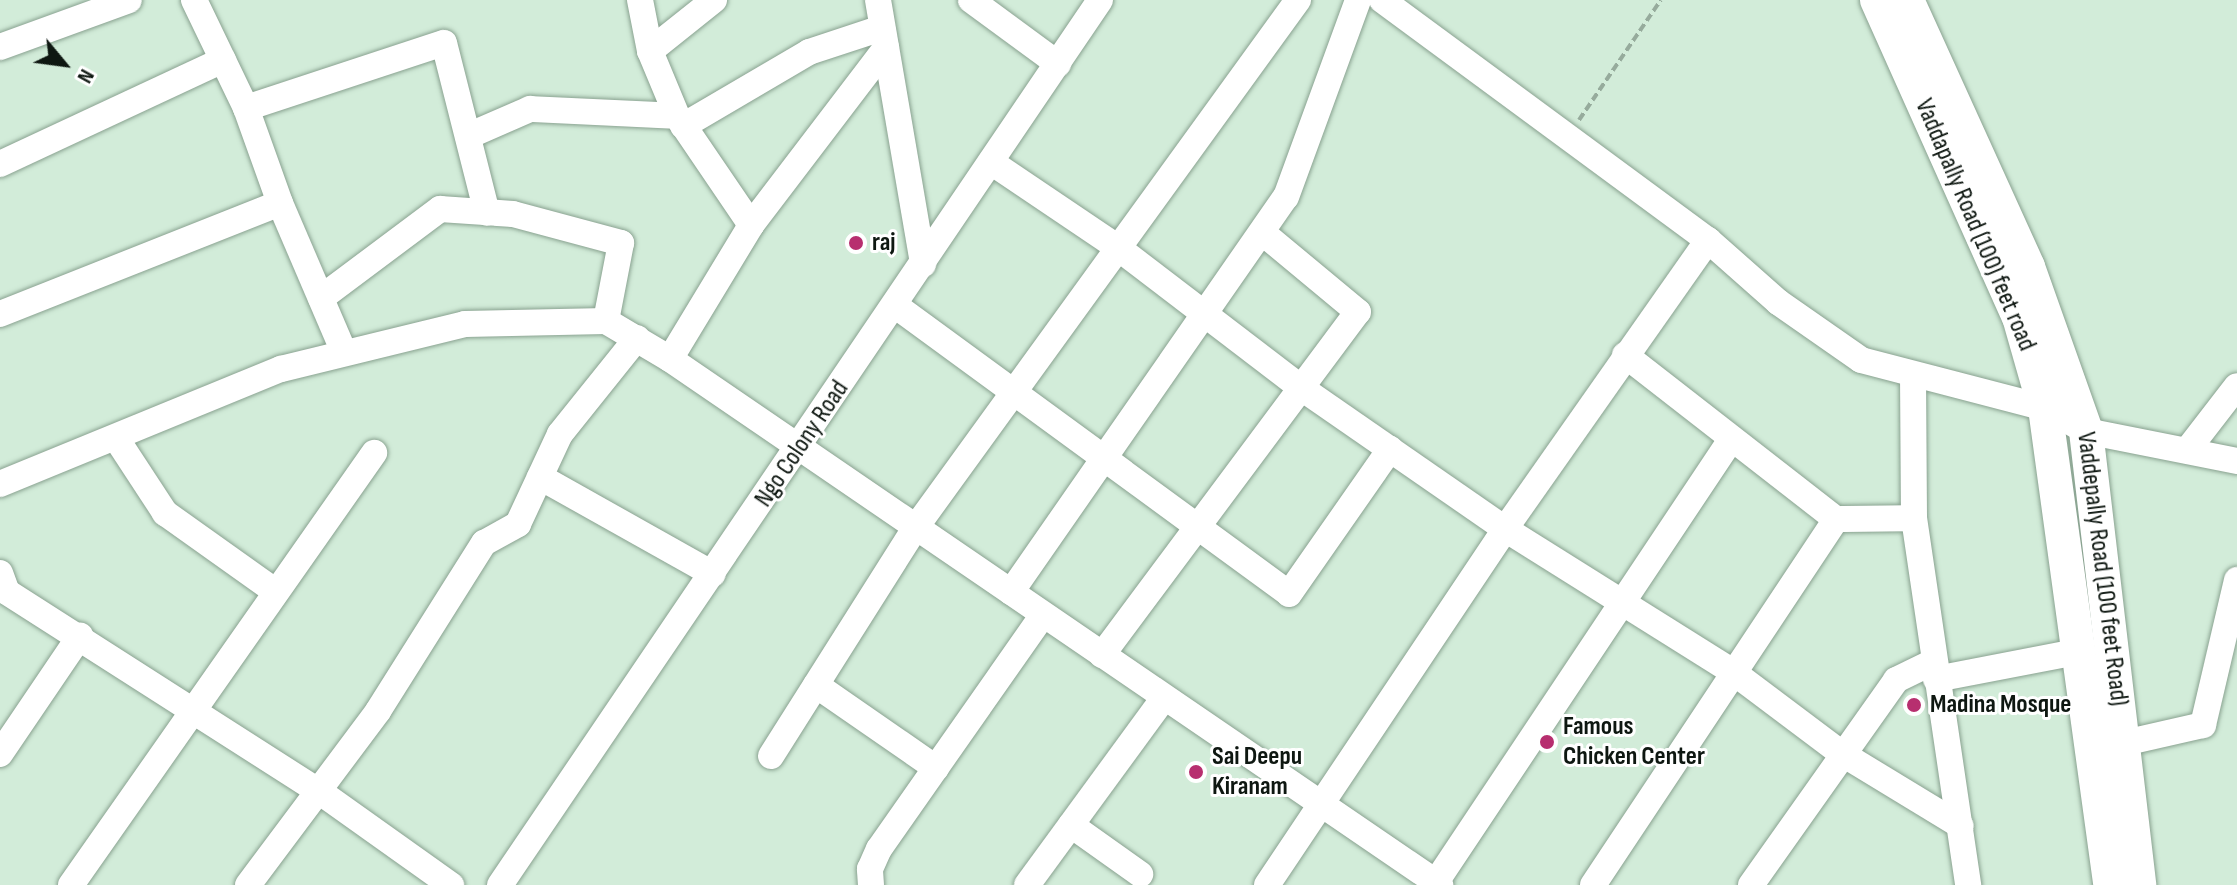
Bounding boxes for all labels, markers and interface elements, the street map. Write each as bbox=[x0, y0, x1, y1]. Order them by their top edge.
north arrow bbox=[24, 24, 104, 104]
text: N bbox=[71, 64, 100, 88]
street label: Vaddapally Road (100) feet road bbox=[1908, 94, 2042, 356]
place label: raj bbox=[872, 227, 896, 259]
marker: raj bbox=[847, 234, 865, 252]
street label: Ngo Colony Road bbox=[748, 375, 856, 513]
street label: Vaddepally Road (100 feet Road) bbox=[2070, 430, 2134, 708]
place label: Madina Mosque bbox=[1930, 689, 2071, 721]
marker: Madina Mosque bbox=[1905, 696, 1923, 714]
place label: Famous Chicken Center bbox=[1563, 711, 1705, 772]
marker: Famous Chicken Center bbox=[1538, 733, 1556, 751]
place label: Sai Deepu Kiranam bbox=[1212, 741, 1302, 802]
marker: Sai Deepu Kiranam bbox=[1187, 763, 1205, 781]

